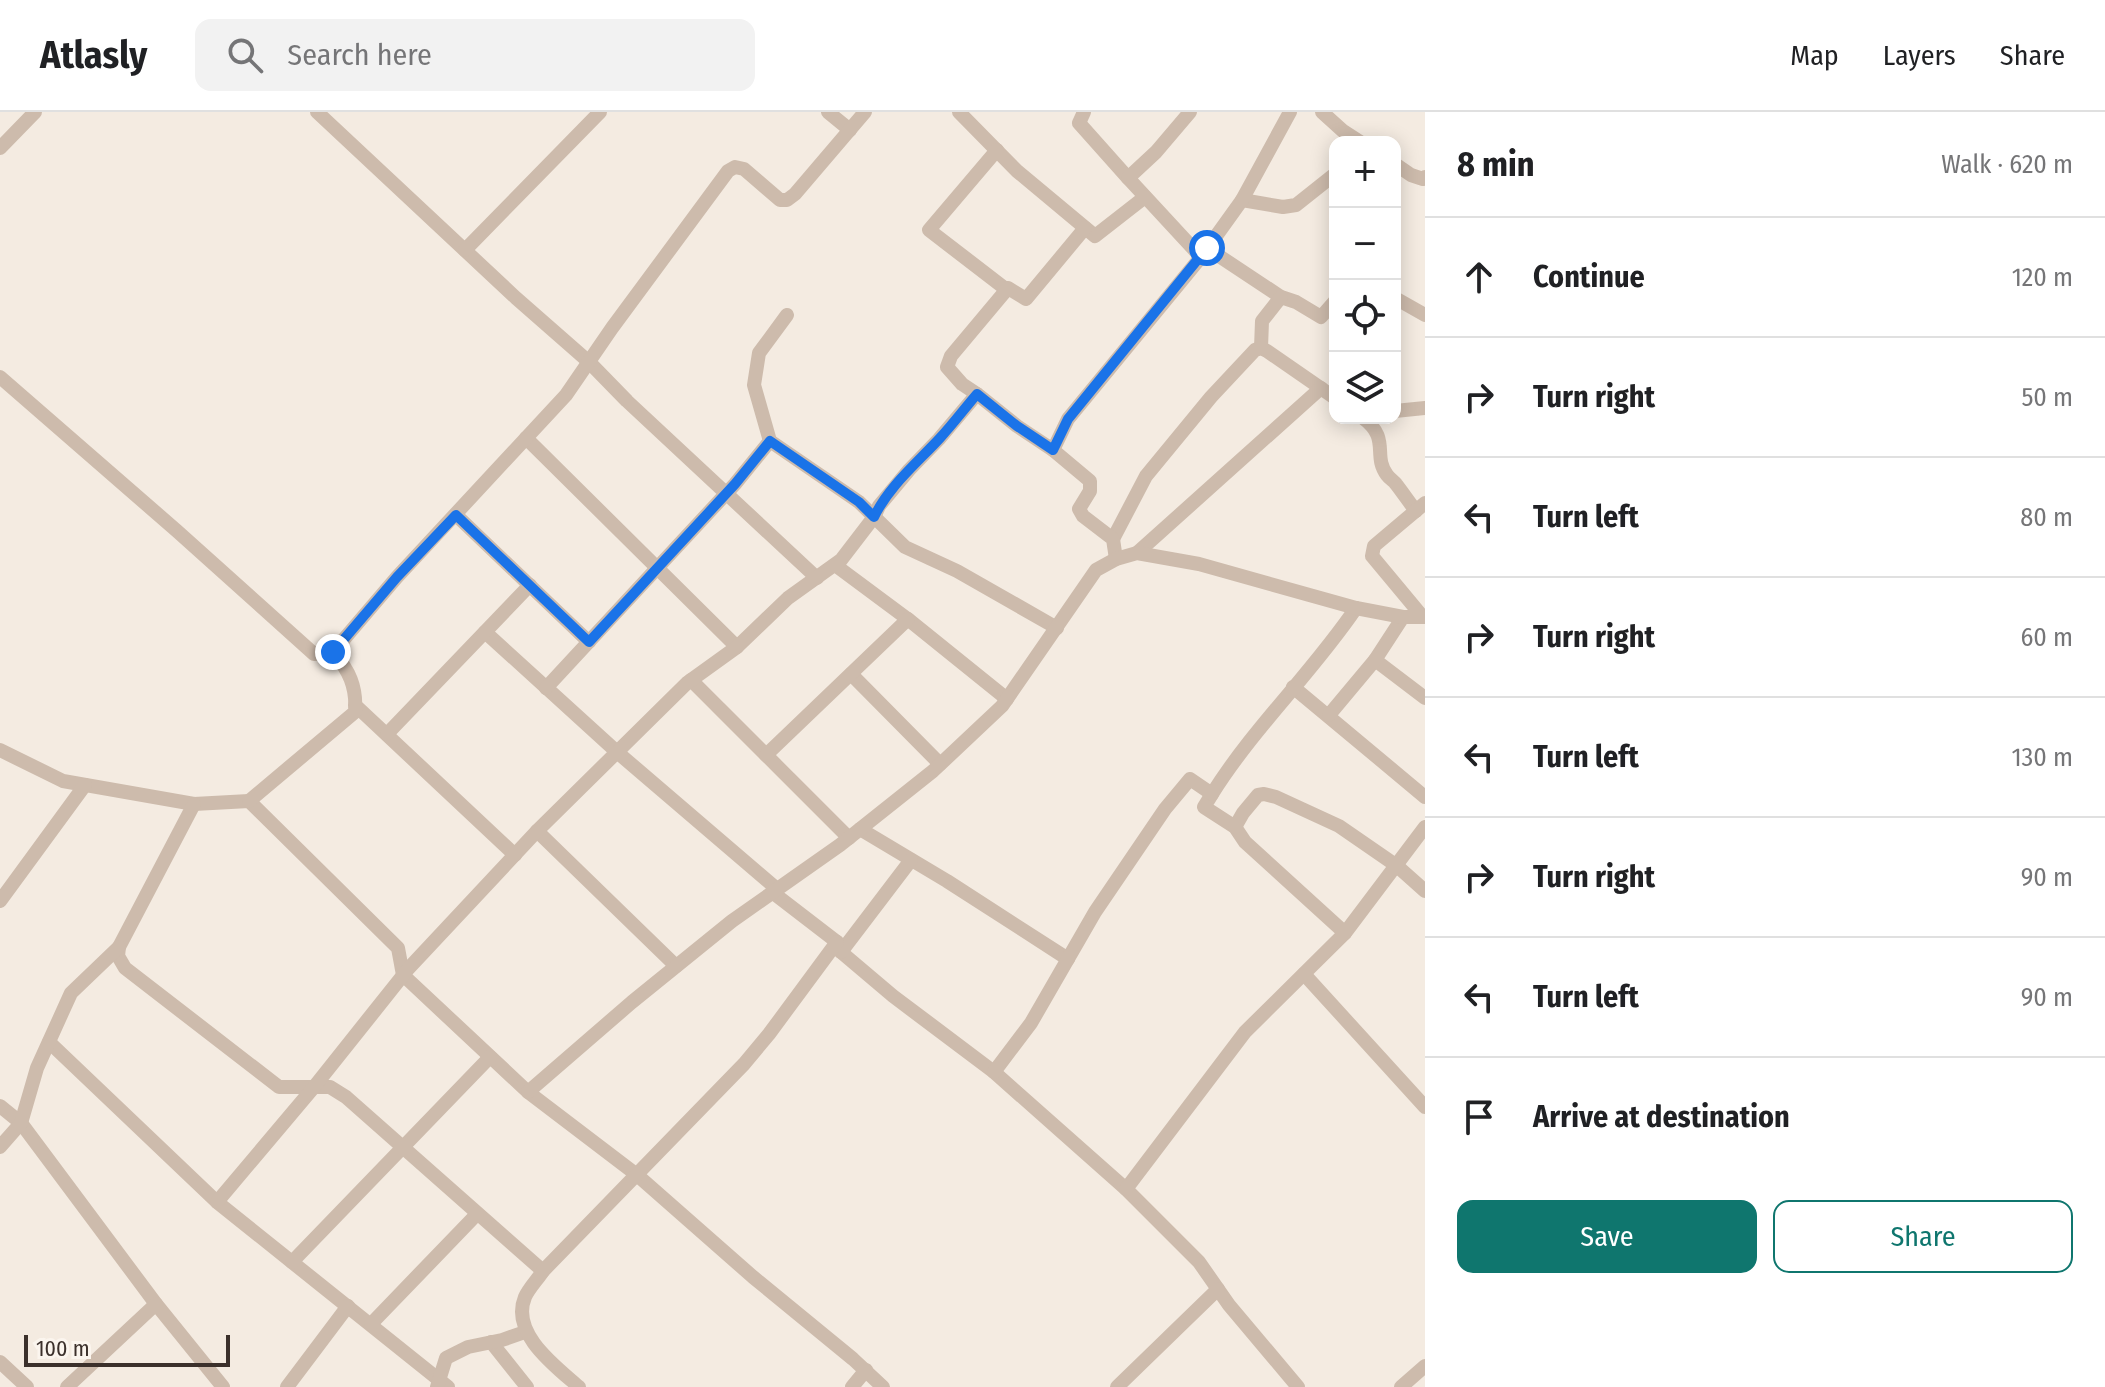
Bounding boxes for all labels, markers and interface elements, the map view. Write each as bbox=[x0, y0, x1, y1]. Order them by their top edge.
search box bbox=[195, 19, 755, 91]
text: Atlasly bbox=[40, 32, 147, 78]
icon: search bbox=[223, 33, 267, 77]
text: Search here bbox=[287, 37, 432, 73]
text: Map bbox=[1790, 39, 1839, 72]
text: Layers bbox=[1883, 39, 1956, 72]
text: Share bbox=[2000, 39, 2065, 72]
map controls bbox=[1329, 136, 1401, 424]
button: + bbox=[1329, 136, 1401, 208]
text: 8 min bbox=[1457, 144, 1535, 185]
text: Walk · 620 m bbox=[1941, 149, 2073, 180]
button: − bbox=[1329, 208, 1401, 280]
route start bbox=[1189, 230, 1225, 266]
icon: ahead bbox=[1457, 255, 1501, 299]
text: Continue bbox=[1533, 259, 1645, 295]
text: 120 m bbox=[2012, 262, 2073, 293]
button: locate bbox=[1329, 280, 1401, 352]
button: layers bbox=[1329, 352, 1401, 424]
icon: right bbox=[1457, 375, 1501, 419]
text: Turn right bbox=[1533, 379, 1655, 415]
text: 50 m bbox=[2021, 382, 2073, 413]
icon: left bbox=[1457, 495, 1501, 539]
text: Turn left bbox=[1533, 499, 1639, 535]
text: 80 m bbox=[2020, 502, 2073, 533]
icon: right bbox=[1457, 615, 1501, 659]
text: Turn right bbox=[1533, 619, 1655, 655]
text: 60 m bbox=[2020, 622, 2073, 653]
route end bbox=[315, 634, 351, 670]
icon: left bbox=[1457, 735, 1501, 779]
text: Turn left bbox=[1533, 739, 1639, 775]
text: 130 m bbox=[2011, 742, 2073, 773]
icon: right bbox=[1457, 855, 1501, 899]
text: Turn right bbox=[1533, 859, 1655, 895]
text: 90 m bbox=[2021, 862, 2073, 893]
icon: left bbox=[1457, 975, 1501, 1019]
text: Turn left bbox=[1533, 979, 1639, 1015]
text: 90 m bbox=[2021, 982, 2073, 1013]
icon: arrive bbox=[1457, 1095, 1501, 1139]
text: Arrive at destination bbox=[1533, 1099, 1790, 1135]
button: Save bbox=[1457, 1200, 1757, 1273]
button: Share bbox=[1773, 1200, 2073, 1273]
scale bar bbox=[24, 1331, 230, 1367]
text: 100 m bbox=[36, 1335, 90, 1362]

